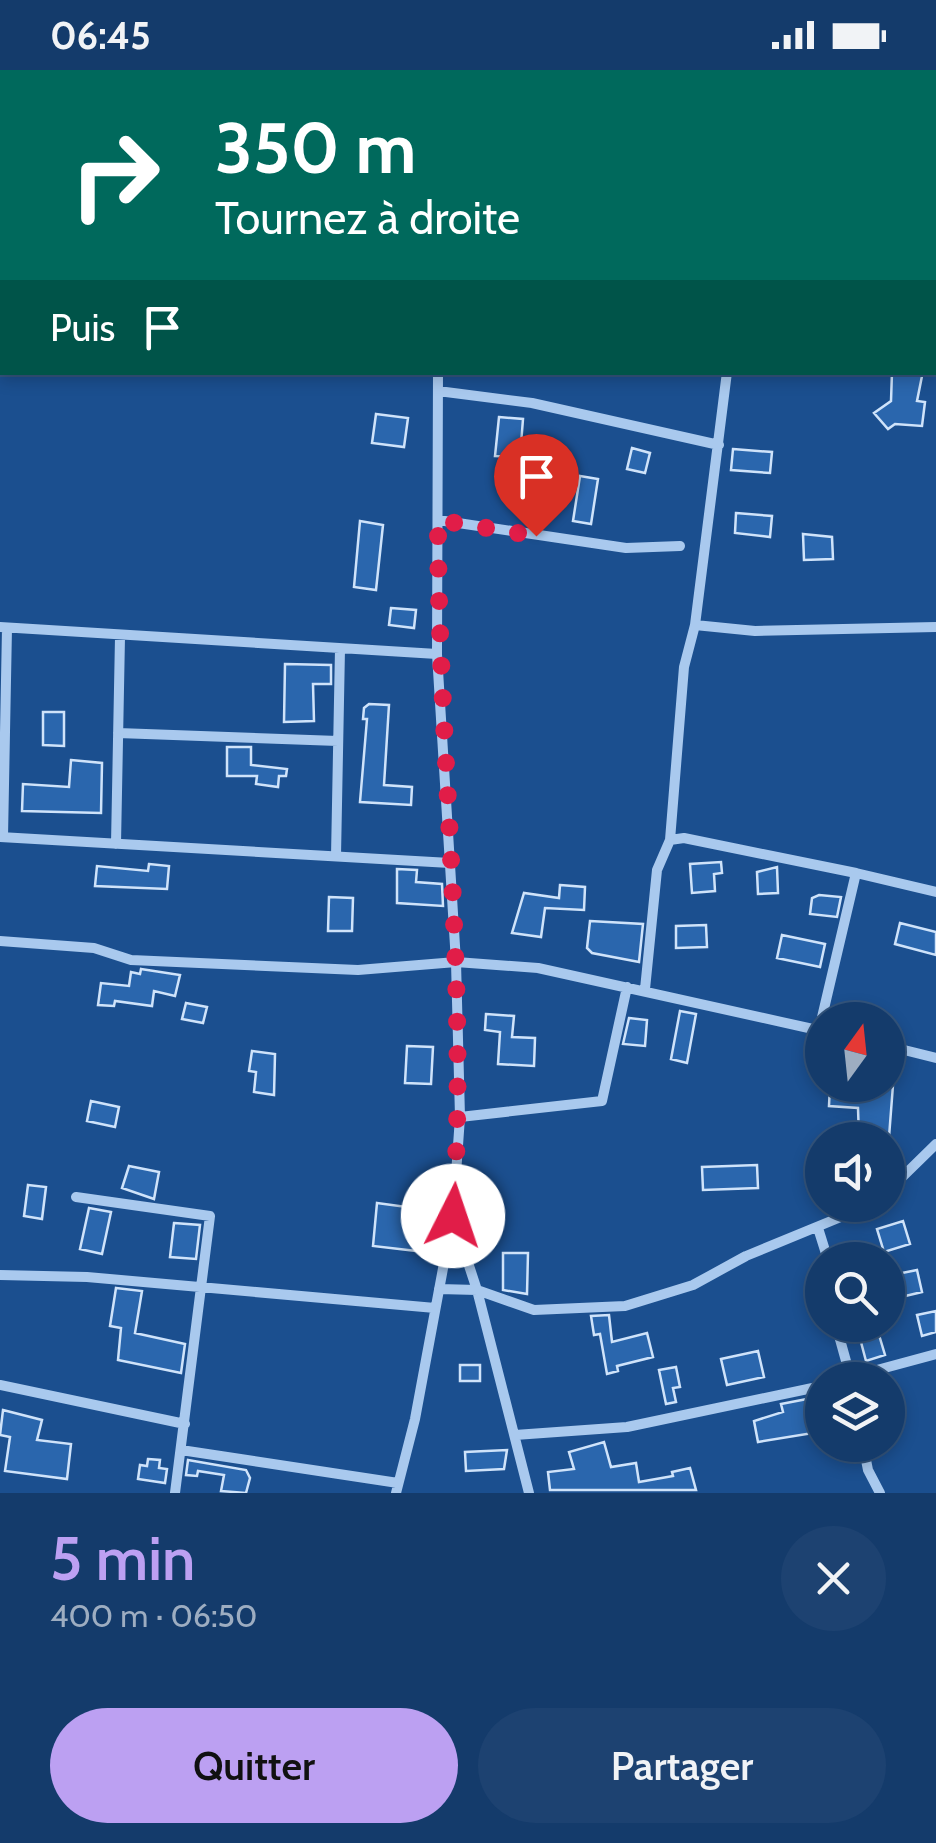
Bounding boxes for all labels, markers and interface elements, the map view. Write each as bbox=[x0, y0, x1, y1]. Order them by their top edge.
text: 06:45 bbox=[50, 12, 151, 59]
text: 350 m bbox=[215, 105, 416, 191]
icon: right bbox=[50, 110, 180, 240]
text: Tournez à droite bbox=[215, 191, 520, 245]
icon: arrive bbox=[135, 300, 190, 355]
text: Puis bbox=[50, 304, 115, 351]
pin bbox=[494, 434, 579, 537]
icon: arrive bbox=[509, 449, 564, 504]
north arrow bbox=[805, 1002, 905, 1102]
map controls bbox=[805, 1002, 905, 1462]
button: sound bbox=[805, 1122, 905, 1222]
position arrow bbox=[401, 1164, 505, 1268]
button: search bbox=[805, 1242, 905, 1342]
button: layers bbox=[805, 1362, 905, 1462]
text: 5 min bbox=[50, 1522, 195, 1595]
button: close bbox=[781, 1526, 886, 1631]
text: 400 m · 06:50 bbox=[50, 1596, 257, 1635]
button: Quitter bbox=[50, 1708, 458, 1823]
button: Partager bbox=[478, 1708, 886, 1823]

